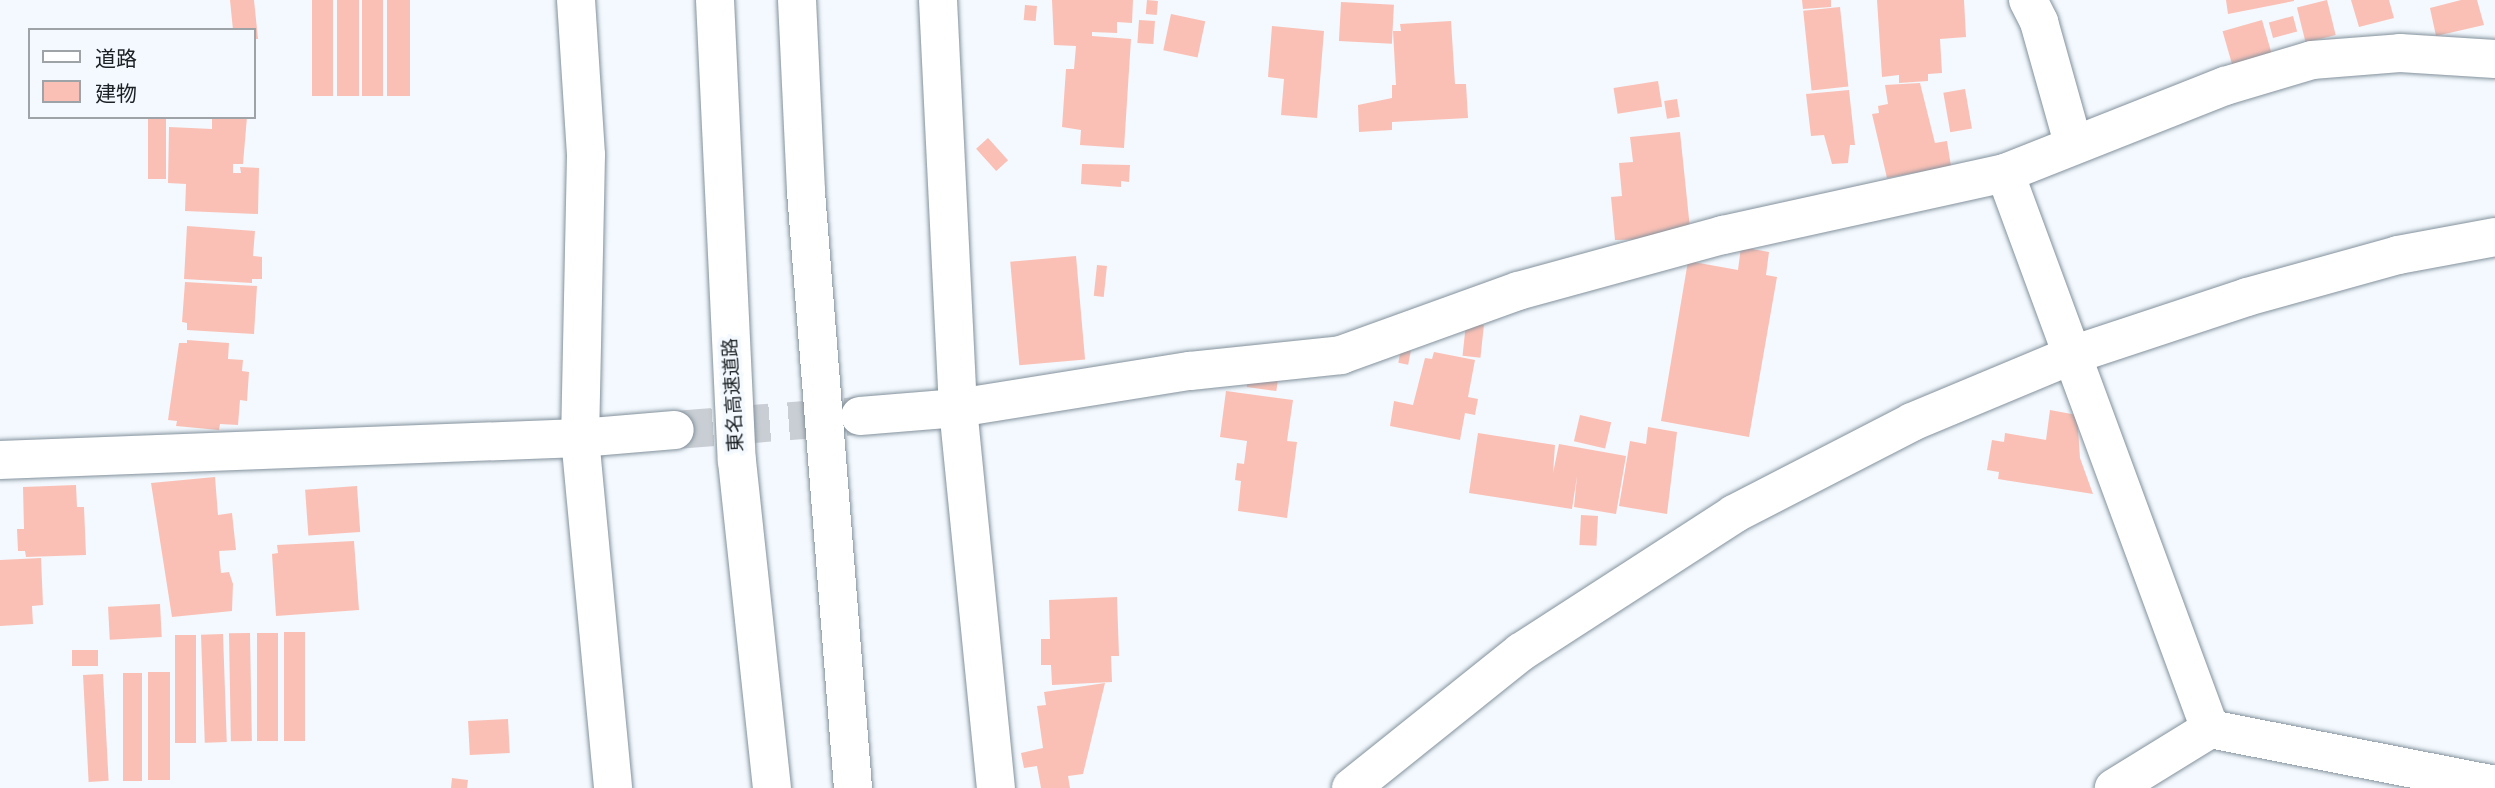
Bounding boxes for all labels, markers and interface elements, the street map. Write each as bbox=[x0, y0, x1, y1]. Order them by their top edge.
legend bbox=[28, 28, 256, 119]
text: 道路 bbox=[95, 46, 137, 71]
text: 建物 bbox=[95, 81, 137, 106]
street label: 東名高速道路 bbox=[719, 337, 747, 453]

